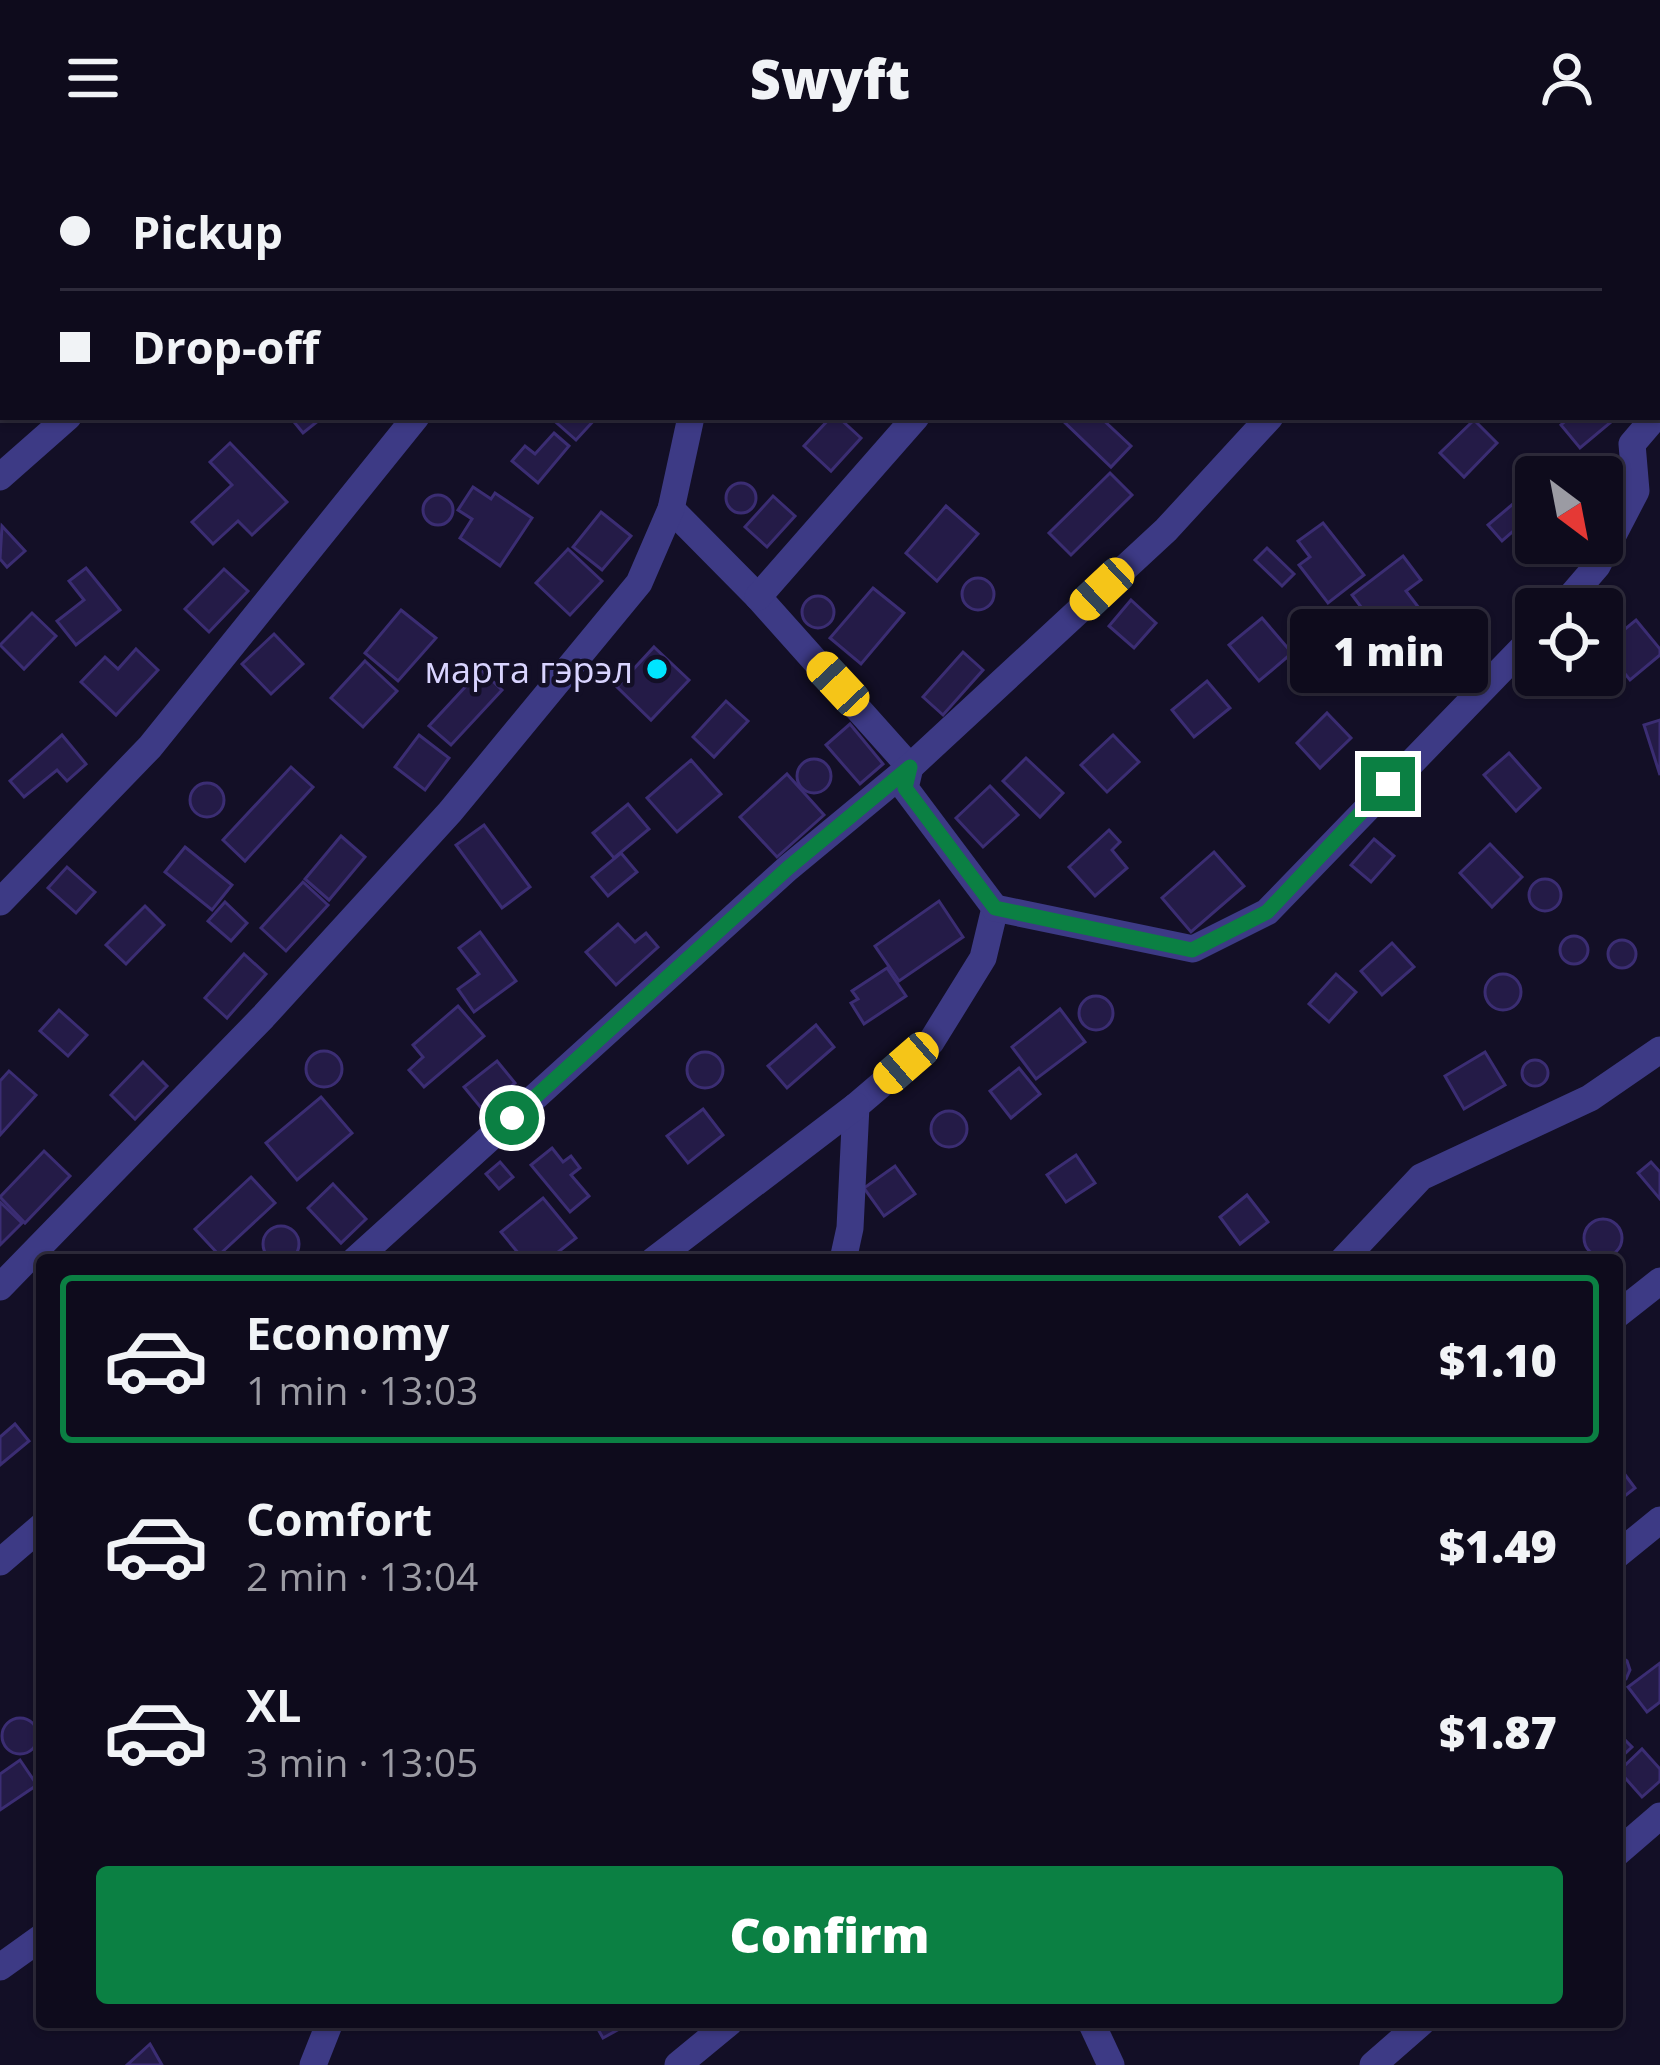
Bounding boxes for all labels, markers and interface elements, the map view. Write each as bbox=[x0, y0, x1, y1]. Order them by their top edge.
text: Swyft bbox=[750, 41, 910, 115]
icon: menu bbox=[60, 45, 126, 111]
icon: person bbox=[1534, 45, 1600, 111]
text: Pickup bbox=[132, 201, 283, 262]
text: Drop-off bbox=[132, 316, 319, 377]
north arrow bbox=[1515, 456, 1623, 564]
map controls bbox=[1515, 456, 1623, 696]
car bbox=[1063, 551, 1141, 627]
button: locate bbox=[1515, 588, 1623, 696]
callout: 1 min bbox=[1289, 610, 1487, 694]
text: 1 min bbox=[1334, 624, 1444, 677]
place label: марта гэрэл bbox=[425, 645, 633, 694]
car bbox=[800, 645, 876, 723]
marker: марта гэрэл bbox=[644, 656, 670, 682]
route end bbox=[1361, 757, 1415, 811]
car bbox=[867, 1026, 945, 1100]
route start bbox=[485, 1091, 539, 1145]
text: Economy bbox=[246, 1302, 449, 1363]
icon: car bbox=[102, 1305, 210, 1413]
text: $1.10 bbox=[1439, 1329, 1557, 1390]
text: 1 min · 13:03 bbox=[246, 1363, 478, 1416]
text: Comfort bbox=[246, 1488, 432, 1549]
icon: car bbox=[102, 1491, 210, 1599]
text: $1.49 bbox=[1439, 1515, 1557, 1576]
text: 2 min · 13:04 bbox=[246, 1549, 478, 1602]
text: XL bbox=[246, 1674, 301, 1735]
icon: car bbox=[102, 1677, 210, 1785]
text: $1.87 bbox=[1439, 1701, 1557, 1762]
text: 3 min · 13:05 bbox=[246, 1735, 478, 1788]
button: Confirm bbox=[96, 1866, 1563, 2004]

